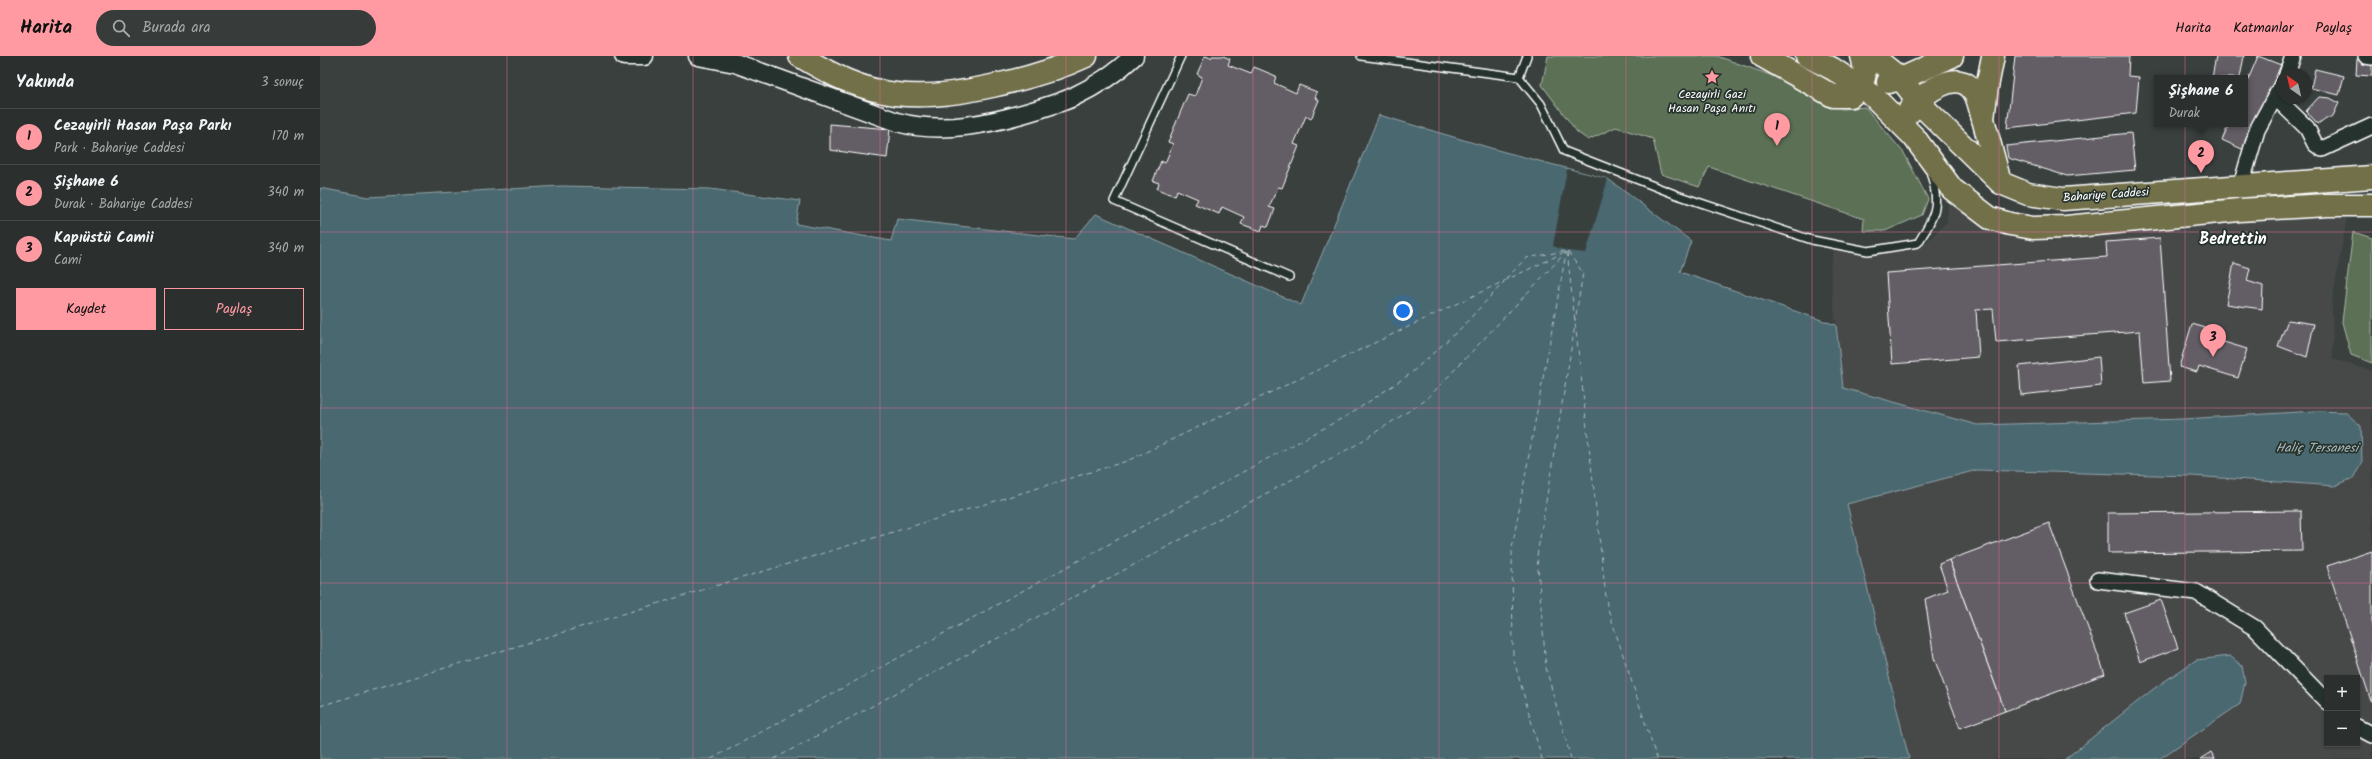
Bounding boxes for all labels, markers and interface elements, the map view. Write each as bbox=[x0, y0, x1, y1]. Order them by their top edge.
search box bbox=[96, 10, 376, 46]
text: Harita bbox=[20, 13, 72, 43]
text: Burada ara bbox=[142, 16, 210, 40]
icon: search bbox=[110, 17, 132, 39]
text: Harita bbox=[2175, 17, 2211, 39]
text: Katmanlar bbox=[2233, 17, 2293, 39]
text: Paylaş bbox=[2315, 17, 2352, 39]
place icon: Cezayirli Gazi Hasan Paşa Anıtı bbox=[1703, 68, 1721, 86]
north arrow bbox=[2276, 68, 2312, 104]
text: Yakında bbox=[16, 69, 74, 96]
text: 3 sonuç bbox=[261, 72, 304, 93]
popup bbox=[2154, 75, 2248, 127]
text: Şişhane 6 bbox=[2169, 79, 2233, 103]
place label: Cezayirli Gazi Hasan Paşa Anıtı bbox=[1668, 85, 1756, 118]
text: Durak bbox=[2169, 103, 2200, 124]
pin: 1 bbox=[1764, 113, 1790, 146]
text: Cezayirli Hasan Paşa Parkı bbox=[54, 114, 231, 138]
text: 1 bbox=[27, 126, 31, 147]
text: 170 m bbox=[272, 126, 304, 147]
text: Park · Bahariye Caddesi bbox=[54, 138, 184, 159]
pin: 2 bbox=[2188, 140, 2214, 173]
text: Şişhane 6 bbox=[54, 170, 119, 194]
text: 2 bbox=[25, 182, 33, 203]
text: 340 m bbox=[267, 182, 304, 203]
street label: Bahariye Caddesi bbox=[2062, 182, 2151, 207]
text: Durak · Bahariye Caddesi bbox=[54, 194, 192, 215]
text: Kapıüstü Camii bbox=[54, 226, 154, 250]
district label: Bedrettin bbox=[2199, 227, 2267, 252]
text: 3 bbox=[25, 238, 33, 259]
text: 340 m bbox=[267, 238, 304, 259]
text: Cami bbox=[54, 250, 81, 271]
button: Kaydet bbox=[16, 288, 156, 330]
button: Paylaş bbox=[164, 288, 304, 330]
your location bbox=[1393, 301, 1413, 321]
pin: 3 bbox=[2200, 324, 2226, 357]
water label: Haliç Tersanesi bbox=[2276, 438, 2361, 459]
map controls bbox=[2324, 675, 2360, 747]
button: + bbox=[2324, 675, 2360, 711]
button: − bbox=[2324, 711, 2360, 747]

